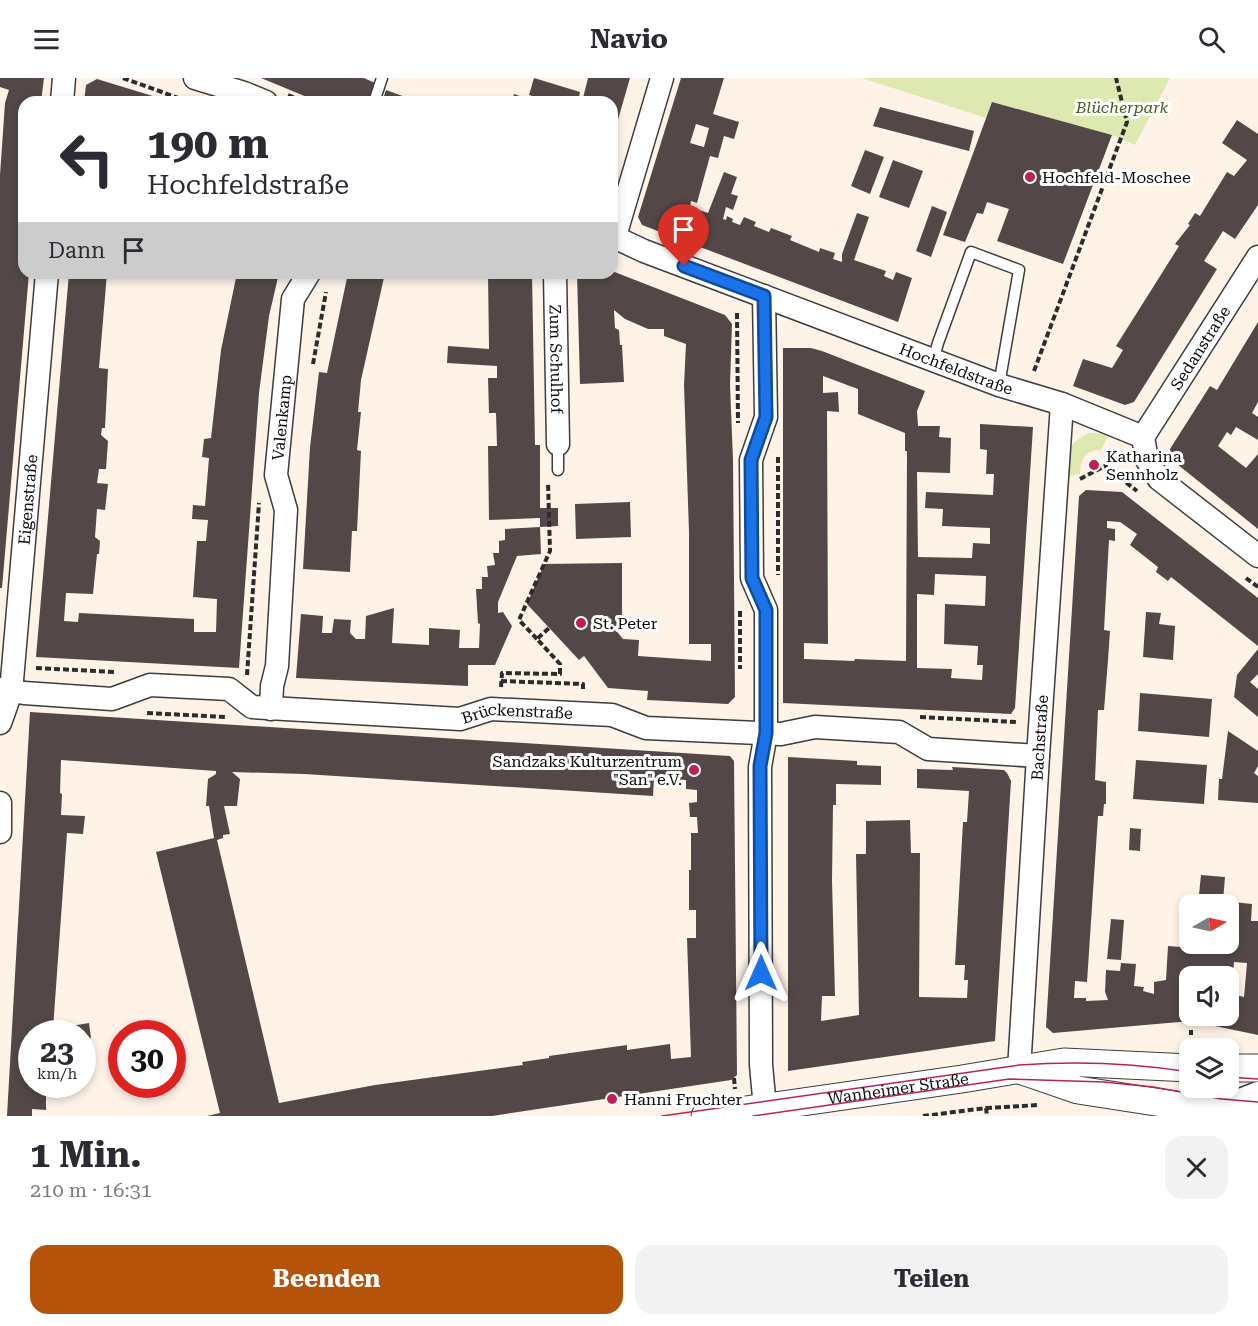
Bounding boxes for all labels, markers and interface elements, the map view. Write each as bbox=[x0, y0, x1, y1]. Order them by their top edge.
icon: menu bbox=[30, 23, 63, 56]
text: Navio bbox=[590, 23, 668, 55]
icon: search bbox=[1195, 23, 1228, 56]
park label: Blücherpark bbox=[1075, 98, 1169, 117]
text: 190 m bbox=[147, 119, 269, 168]
icon: left bbox=[48, 120, 126, 198]
place label: Hochfeld-Moschee bbox=[1042, 168, 1191, 187]
text: Hochfeldstraße bbox=[147, 169, 349, 201]
marker: Hochfeld-Moschee bbox=[1023, 170, 1037, 184]
pin bbox=[658, 204, 709, 266]
icon: arrive bbox=[667, 213, 700, 246]
icon: arrive bbox=[117, 234, 150, 267]
text: Dann bbox=[48, 238, 105, 263]
street label: Sedanstraße bbox=[1167, 302, 1234, 393]
street label: Zum Schulhof bbox=[546, 304, 566, 415]
street label: Hochfeldstraße bbox=[897, 339, 1015, 399]
street label: Valenkamp bbox=[268, 374, 296, 461]
place label: Katharina Sennholz bbox=[1106, 447, 1182, 484]
street label: Eigenstraße bbox=[15, 453, 41, 546]
marker: Katharina Sennholz bbox=[1087, 458, 1101, 472]
place label: St. Peter bbox=[593, 614, 658, 633]
marker: St. Peter bbox=[574, 616, 588, 630]
street label: Bachstraße bbox=[1028, 694, 1052, 781]
street label: Brückenstraße bbox=[459, 700, 574, 728]
place label: Sandzaks Kulturzentrum "San" e.V. bbox=[493, 752, 682, 789]
marker: Sandzaks Kulturzentrum "San" e.V. bbox=[687, 763, 701, 777]
north arrow bbox=[1179, 894, 1239, 954]
map controls bbox=[1179, 894, 1239, 1098]
position arrow bbox=[729, 941, 793, 1005]
button: sound bbox=[1179, 966, 1239, 1026]
speed limit sign: 30 bbox=[108, 1020, 186, 1098]
text: 23 bbox=[40, 1034, 74, 1069]
button: layers bbox=[1179, 1038, 1239, 1098]
text: km/h bbox=[37, 1065, 77, 1083]
street label: Wanheimer Straße bbox=[826, 1069, 970, 1108]
place label: Hanni Fruchter bbox=[624, 1090, 743, 1109]
marker: Hanni Fruchter bbox=[605, 1092, 619, 1106]
text: 1 Min. bbox=[30, 1134, 141, 1176]
button: close bbox=[1165, 1136, 1228, 1199]
text: 210 m · 16:31 bbox=[30, 1178, 152, 1202]
button: Beenden bbox=[30, 1245, 623, 1314]
button: Teilen bbox=[635, 1245, 1228, 1314]

